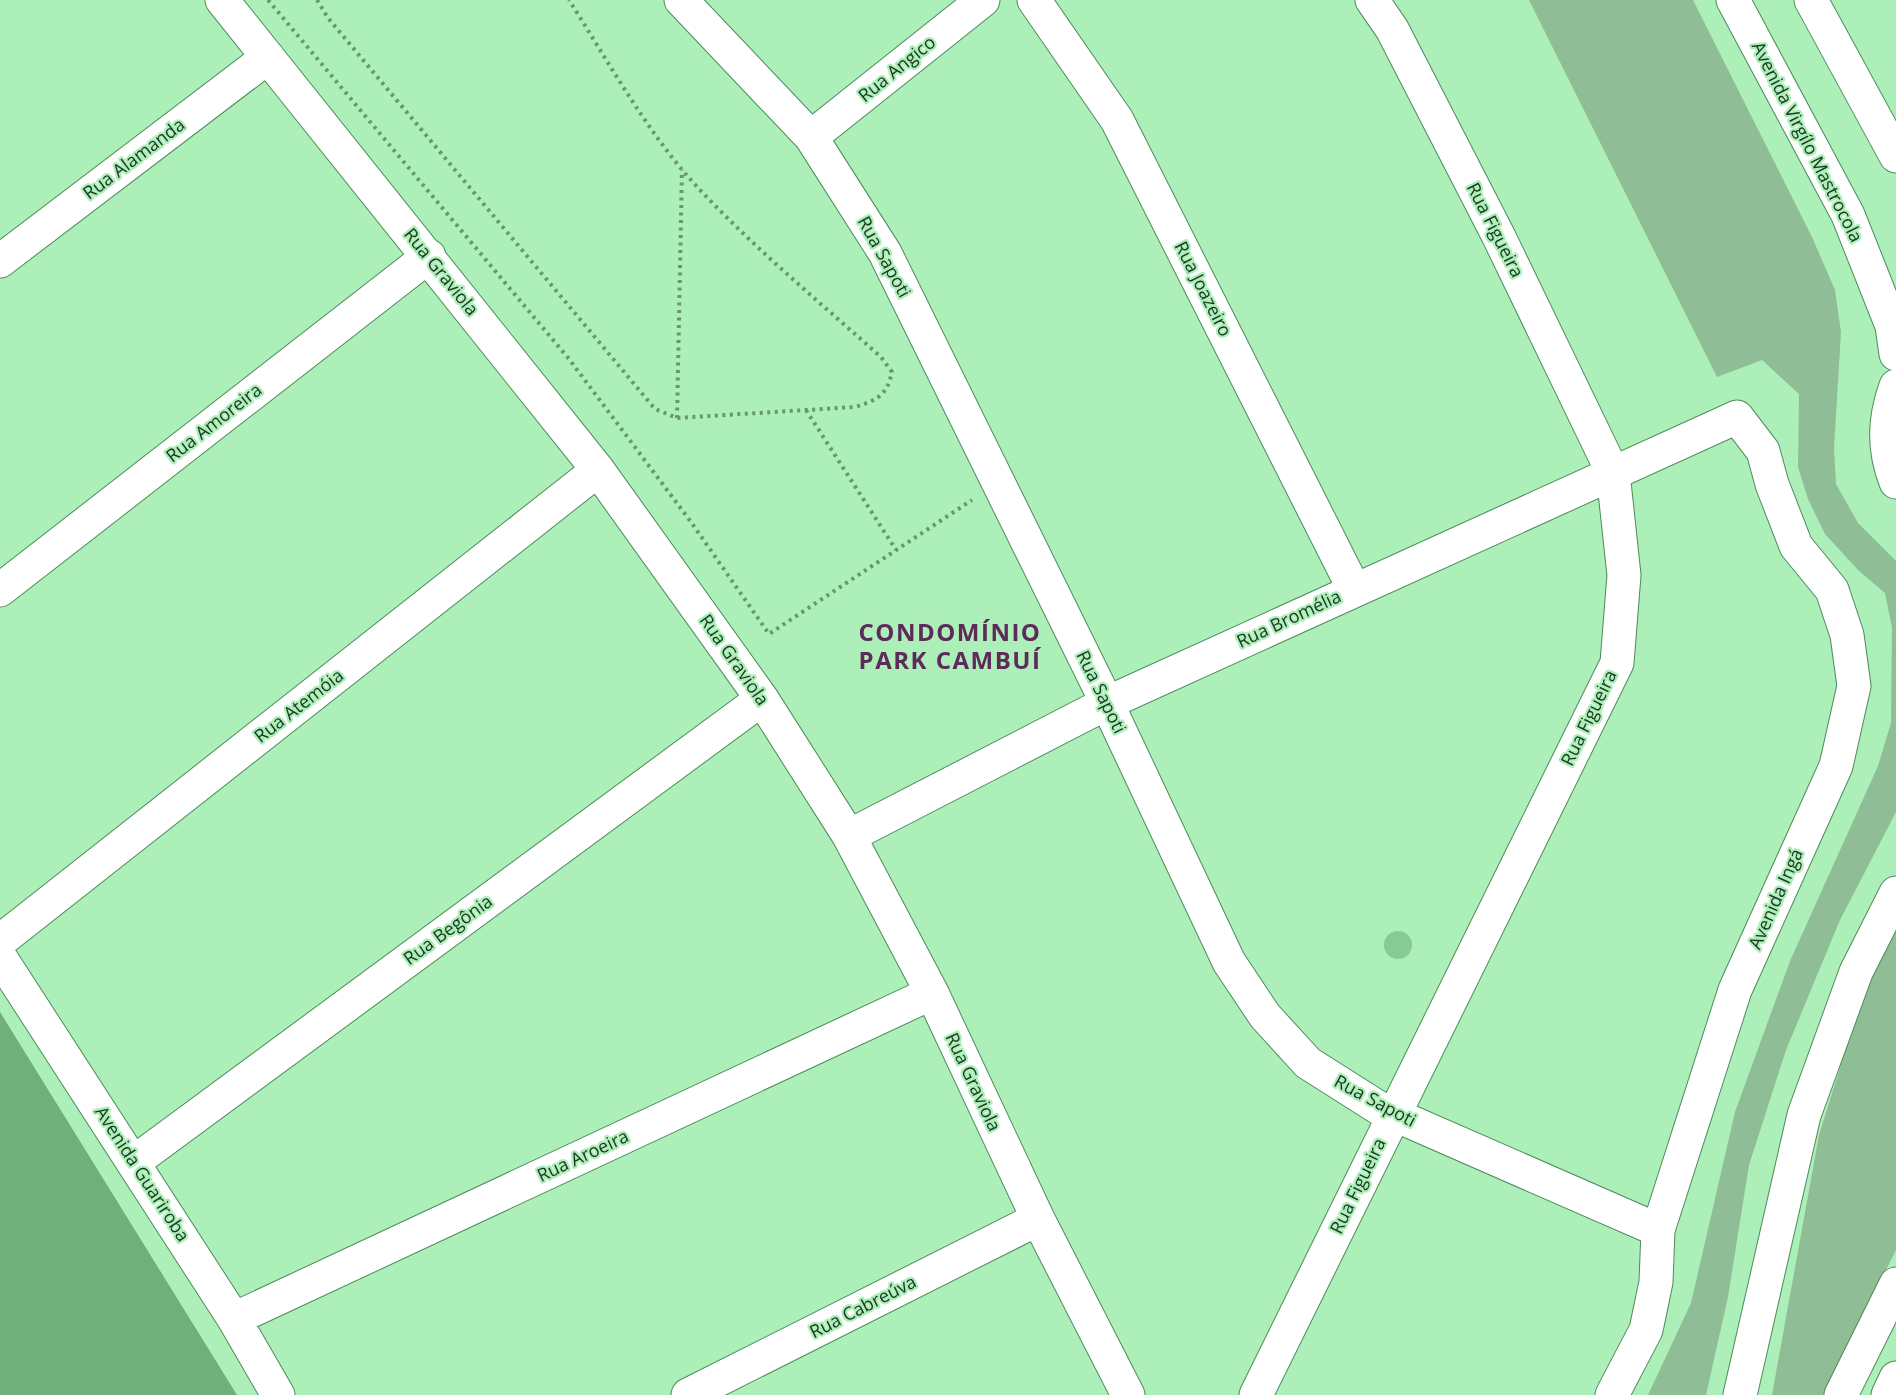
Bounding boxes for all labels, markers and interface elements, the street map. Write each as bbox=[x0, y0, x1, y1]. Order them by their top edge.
street label: Rua Angico bbox=[853, 30, 940, 107]
street label: Avenida Virgílo Mastrocola bbox=[1747, 37, 1869, 246]
street label: Rua Alamanda bbox=[78, 112, 189, 204]
street label: Rua Figueira bbox=[1462, 178, 1530, 281]
street label: Rua Sapoti bbox=[853, 212, 917, 301]
street label: Rua Graviola bbox=[399, 223, 485, 320]
street label: Rua Joazeiro bbox=[1170, 237, 1238, 340]
street label: Rua Amoreira bbox=[161, 377, 266, 467]
street label: Rua Bromélia bbox=[1233, 583, 1345, 653]
street label: Rua Graviola bbox=[695, 609, 775, 710]
district label: CONDOMÍNIO PARK CAMBUÍ bbox=[859, 615, 1042, 676]
street label: Rua Sapoti bbox=[1071, 646, 1132, 737]
street label: Rua Atemóia bbox=[249, 663, 348, 748]
street label: Rua Figueira bbox=[1555, 666, 1622, 769]
street label: Avenida Ingá bbox=[1742, 845, 1808, 953]
street label: Rua Begônia bbox=[398, 889, 497, 970]
street label: Rua Graviola bbox=[941, 1028, 1007, 1135]
street label: Rua Sapoti bbox=[1330, 1069, 1421, 1132]
street label: Avenida Guariroba bbox=[90, 1101, 196, 1246]
street label: Rua Aroeira bbox=[533, 1123, 632, 1187]
street label: Rua Figueira bbox=[1324, 1134, 1391, 1237]
street label: Rua Cabreúva bbox=[805, 1269, 920, 1343]

